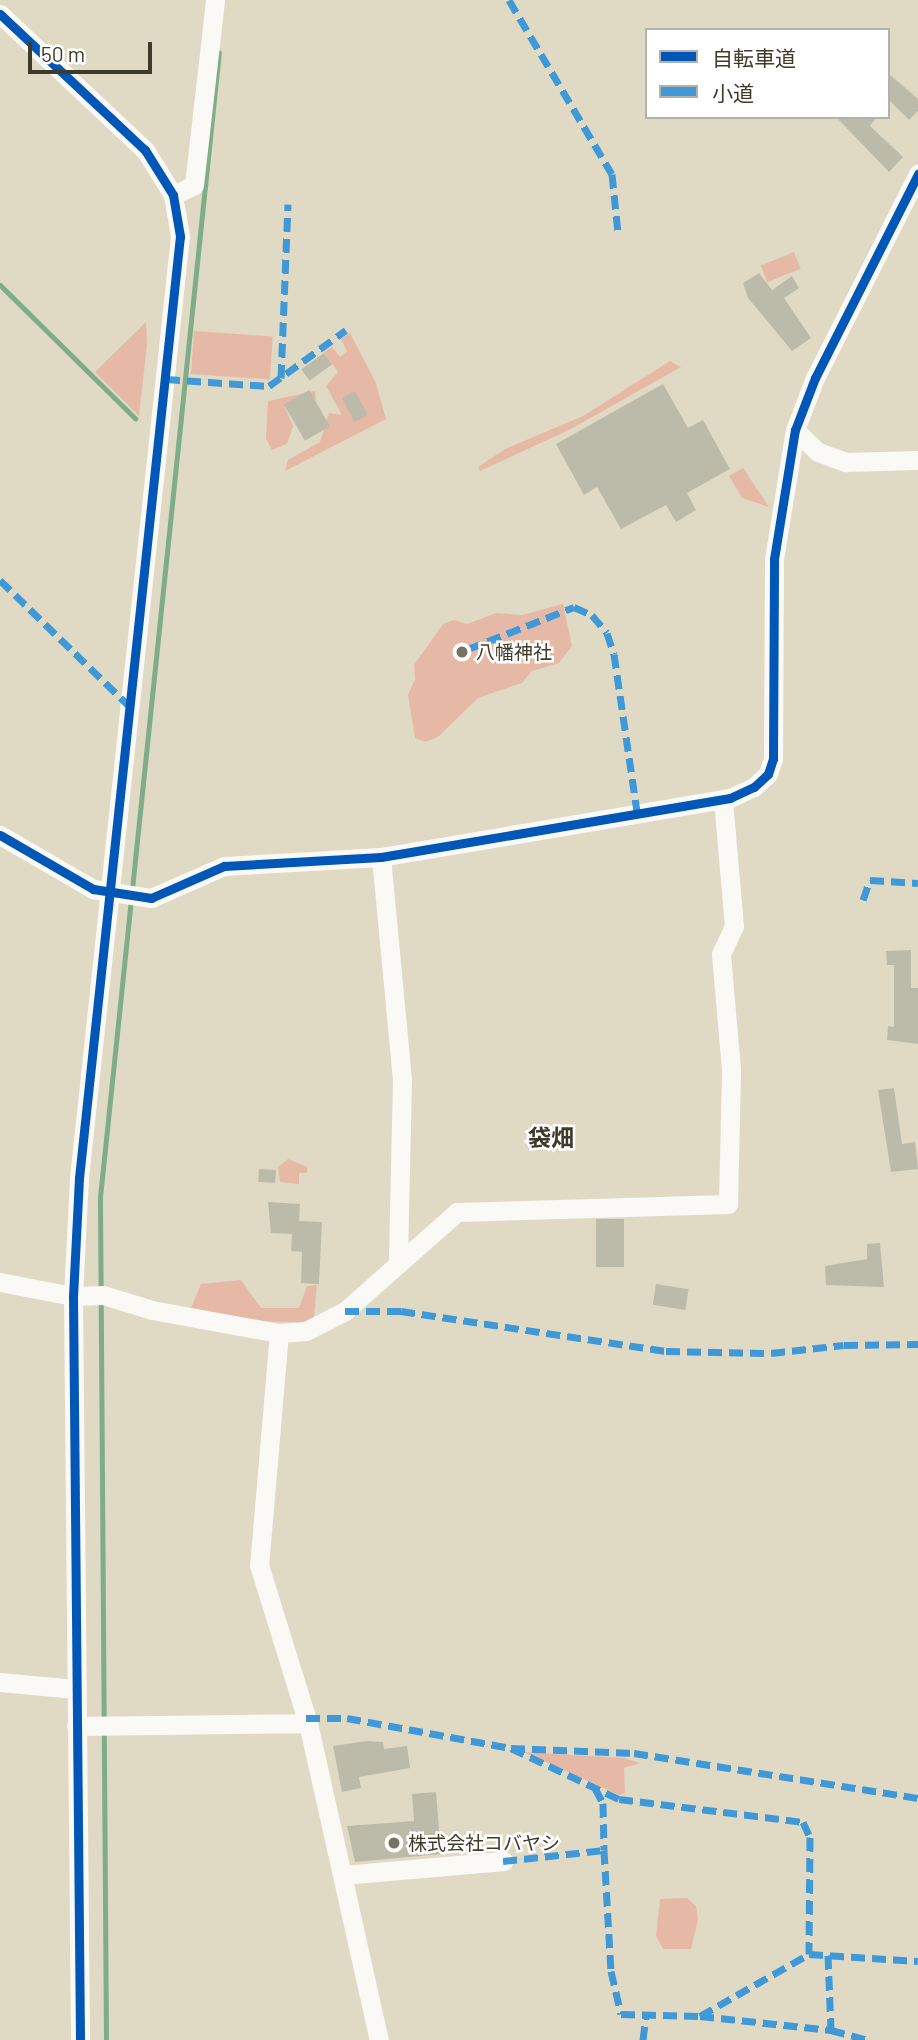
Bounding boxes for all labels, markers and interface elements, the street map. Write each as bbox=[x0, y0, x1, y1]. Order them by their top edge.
scale bar bbox=[32, 28, 156, 72]
legend bbox=[645, 28, 890, 119]
text: 50 m bbox=[41, 41, 85, 66]
text: 自転車道 bbox=[712, 45, 796, 70]
text: 小道 bbox=[712, 80, 754, 105]
place label: 八幡神社 bbox=[476, 641, 552, 663]
marker: 八幡神社 bbox=[454, 644, 470, 660]
district label: 袋畑 bbox=[528, 1123, 574, 1151]
place label: 株式会社コバヤシ bbox=[408, 1832, 560, 1854]
marker: 株式会社コバヤシ bbox=[386, 1835, 402, 1851]

